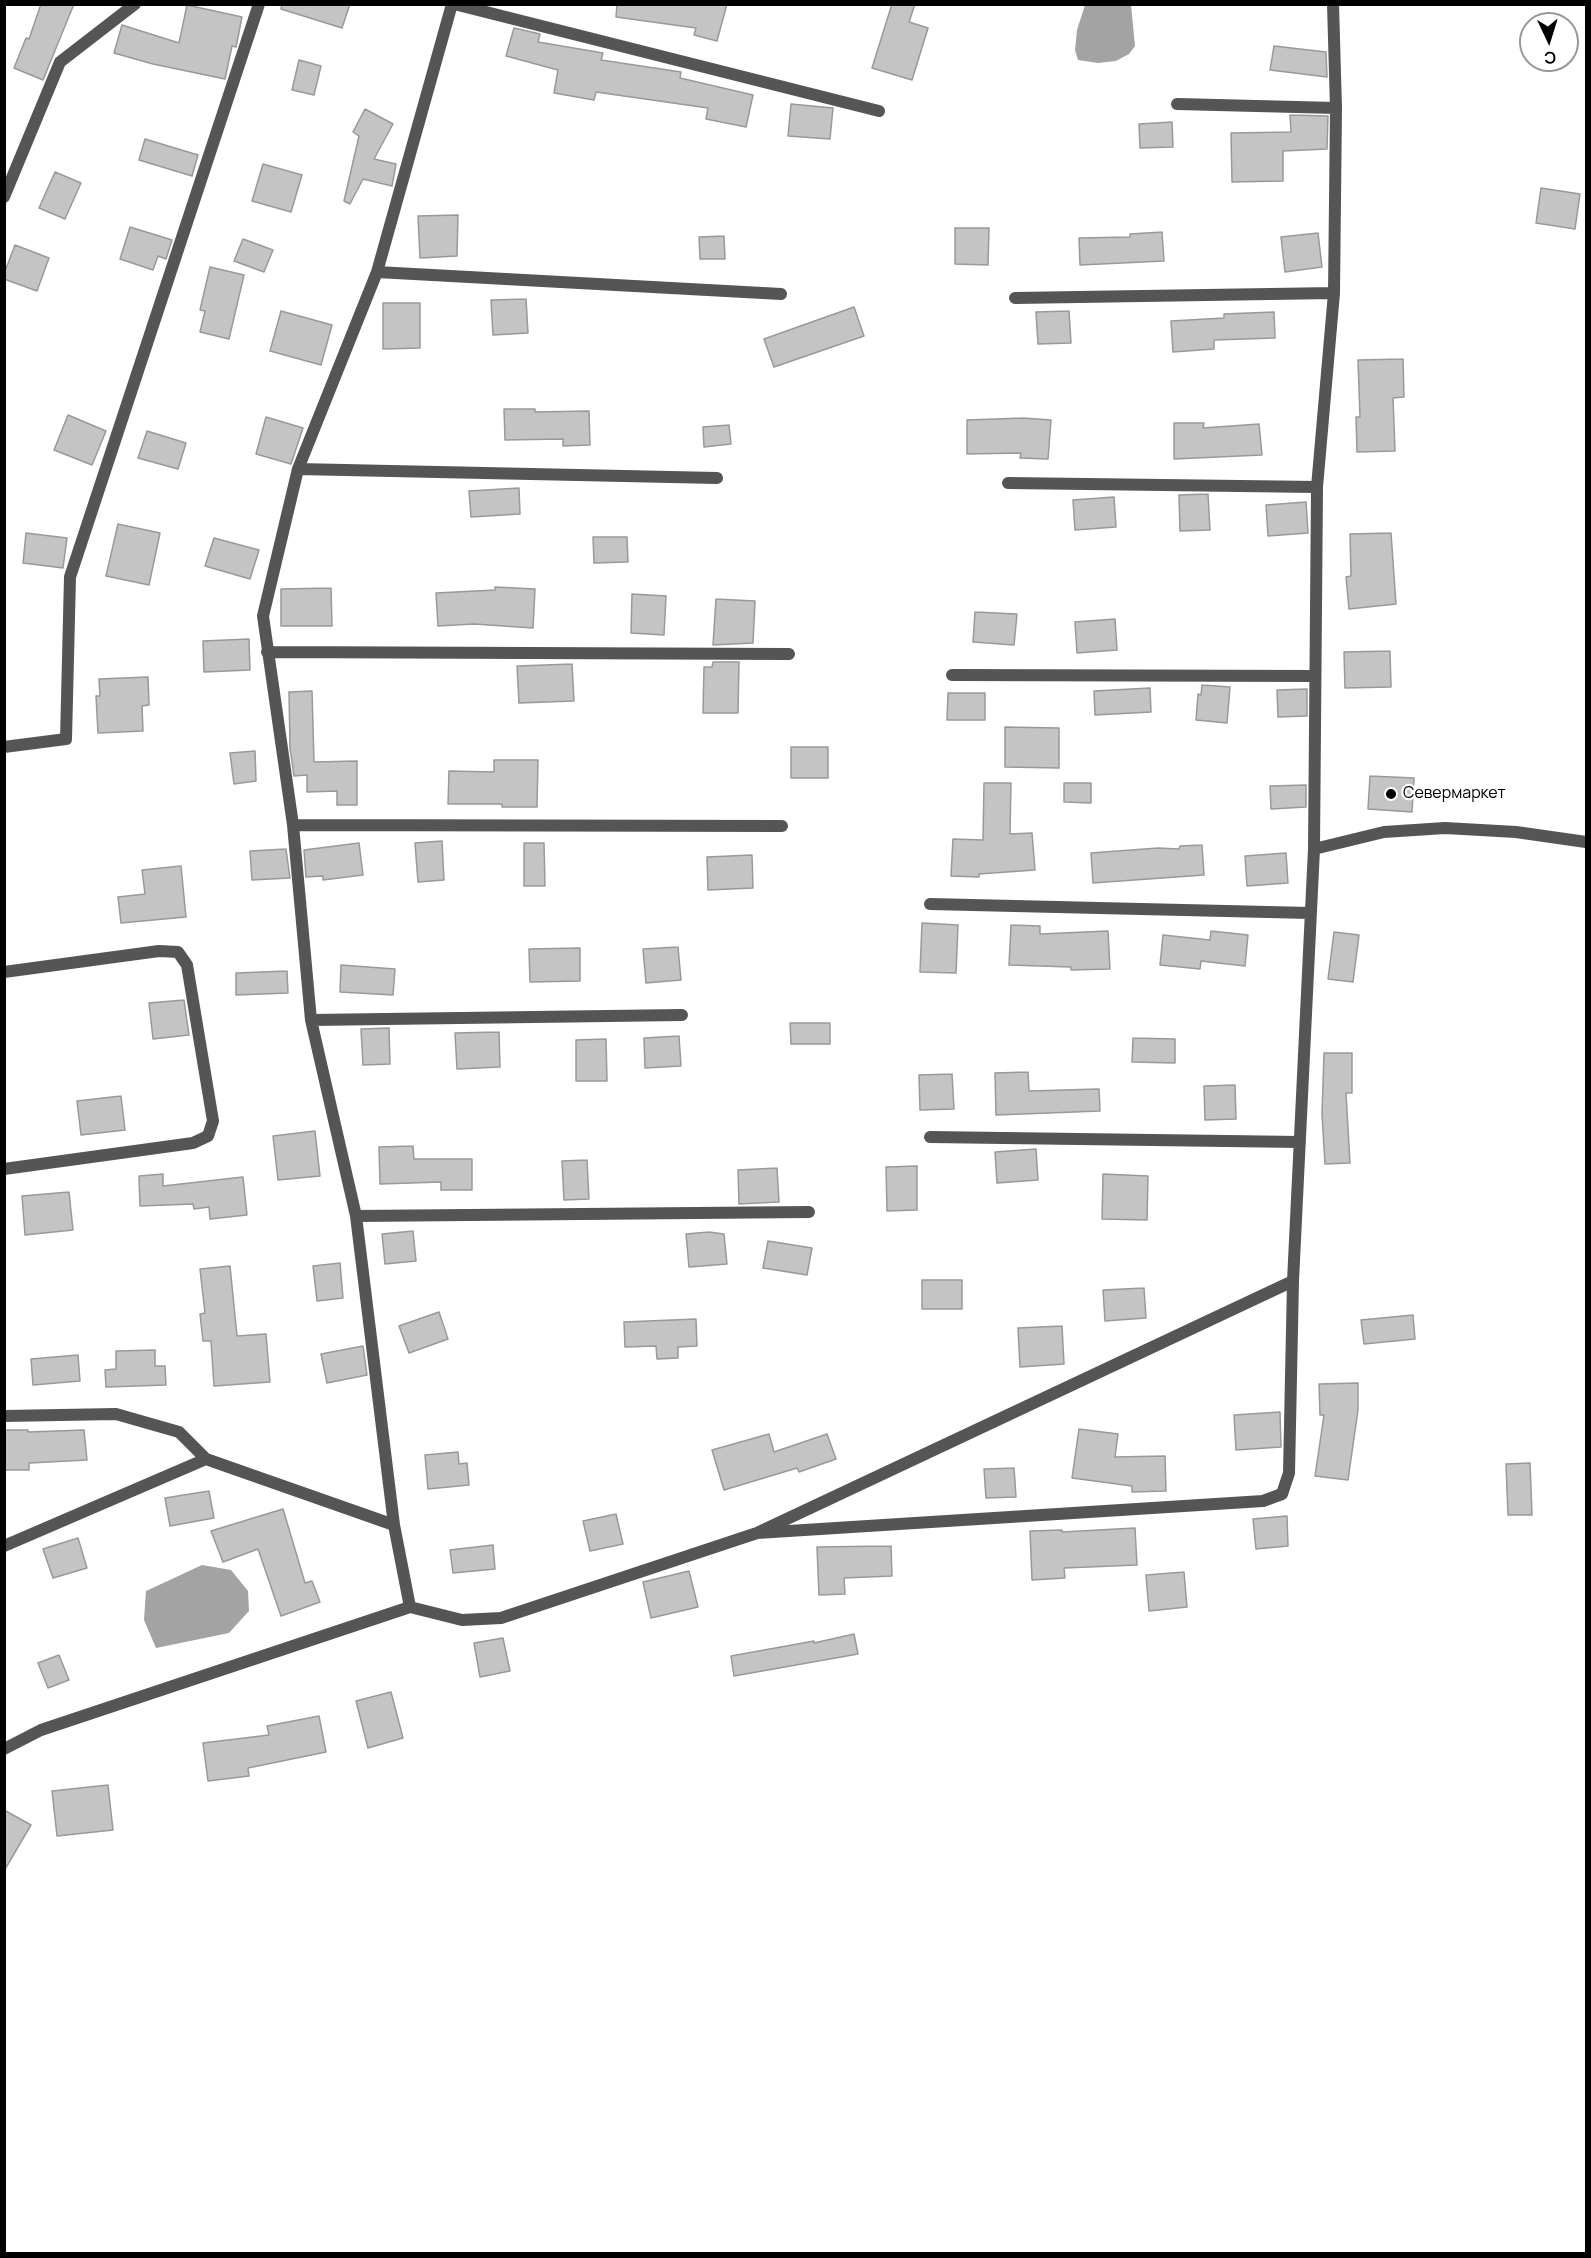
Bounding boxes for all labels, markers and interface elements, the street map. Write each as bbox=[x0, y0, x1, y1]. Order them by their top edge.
north arrow bbox=[1519, 12, 1579, 72]
text: С bbox=[1543, 47, 1557, 69]
place label: Севермаркет bbox=[1403, 784, 1506, 804]
marker: Севермаркет bbox=[1384, 787, 1398, 801]

